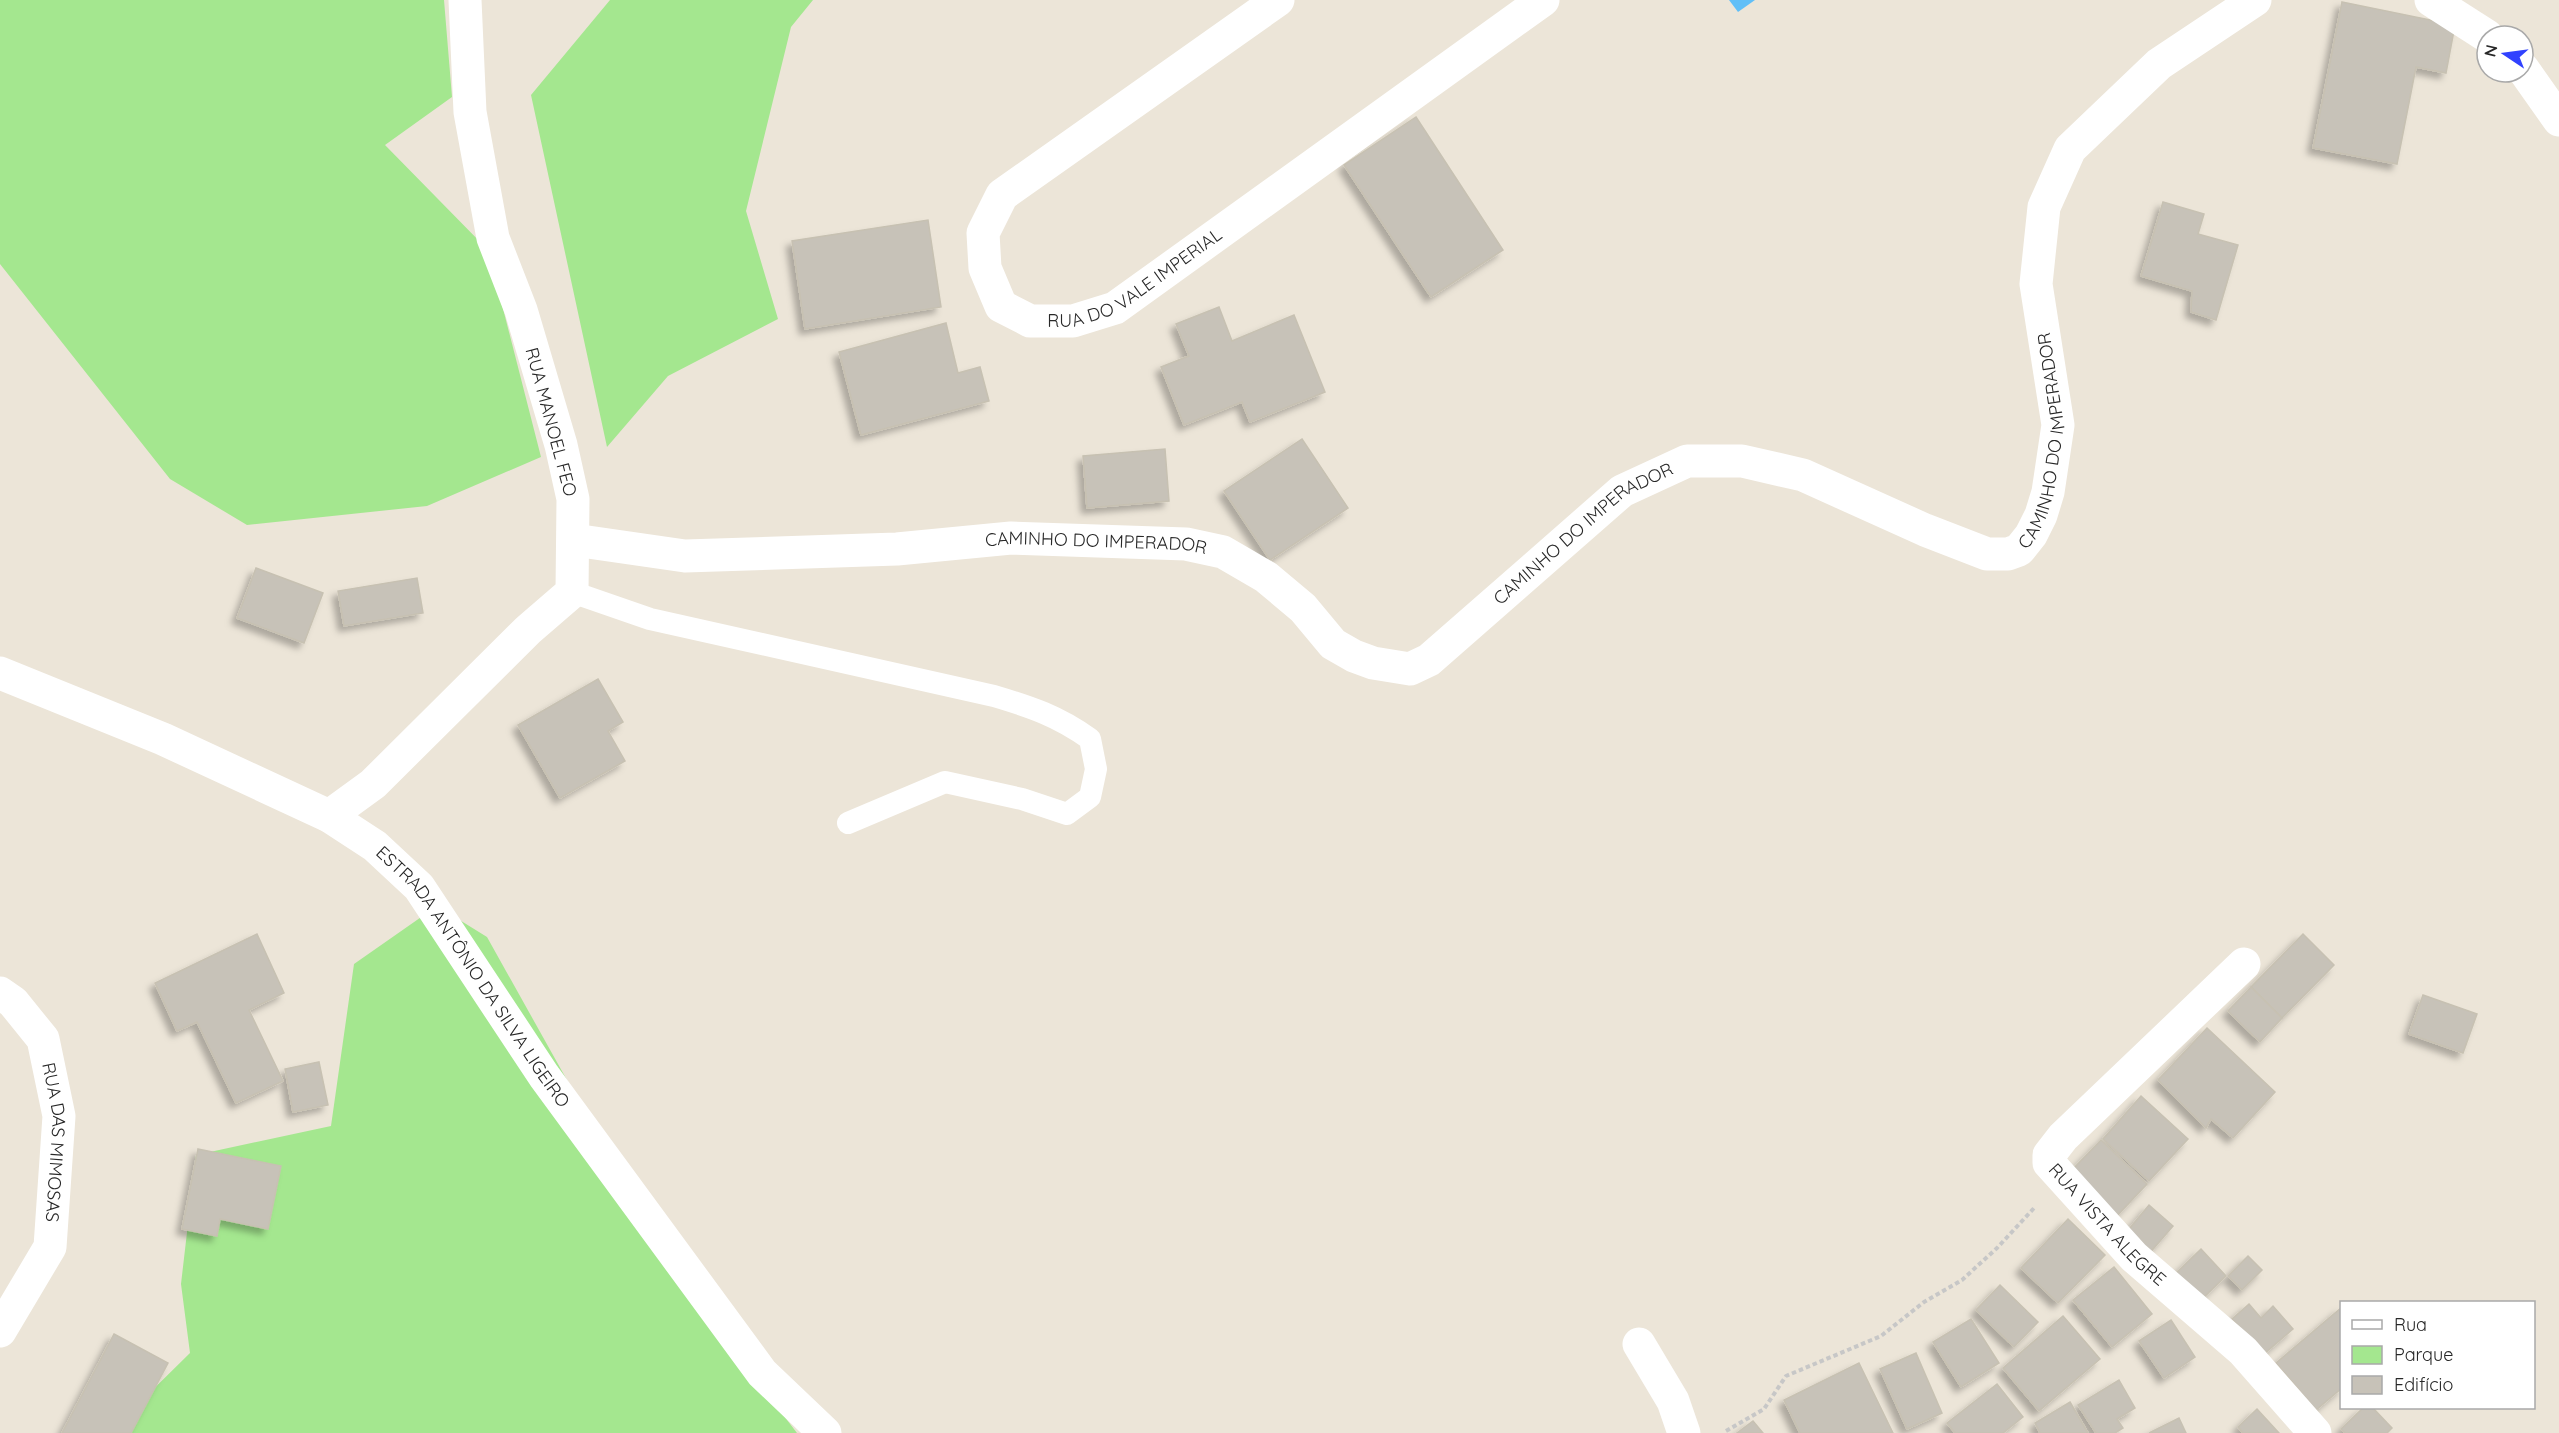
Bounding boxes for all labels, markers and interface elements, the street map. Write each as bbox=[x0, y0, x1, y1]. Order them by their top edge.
north arrow bbox=[2475, 24, 2535, 84]
text: N bbox=[2479, 43, 2501, 59]
street label: RUA DO VALE IMPERIAL bbox=[1047, 223, 1227, 332]
street label: CAMINHO DO IMPERADOR bbox=[2013, 331, 2070, 553]
street label: RUA MANOEL FEO bbox=[521, 345, 582, 499]
street label: CAMINHO DO IMPERADOR bbox=[1488, 457, 1677, 609]
street label: CAMINHO DO IMPERADOR bbox=[984, 526, 1209, 559]
street label: ESTRADA ANTÔNIO DA SILVA LIGEIRO bbox=[371, 841, 575, 1112]
street label: RUA DAS MIMOSAS bbox=[37, 1060, 71, 1223]
street label: RUA VISTA ALEGRE bbox=[2044, 1158, 2171, 1290]
legend bbox=[2340, 1301, 2535, 1409]
text: Rua bbox=[2394, 1313, 2427, 1336]
text: Parque bbox=[2394, 1343, 2453, 1366]
text: Edifício bbox=[2394, 1373, 2453, 1396]

